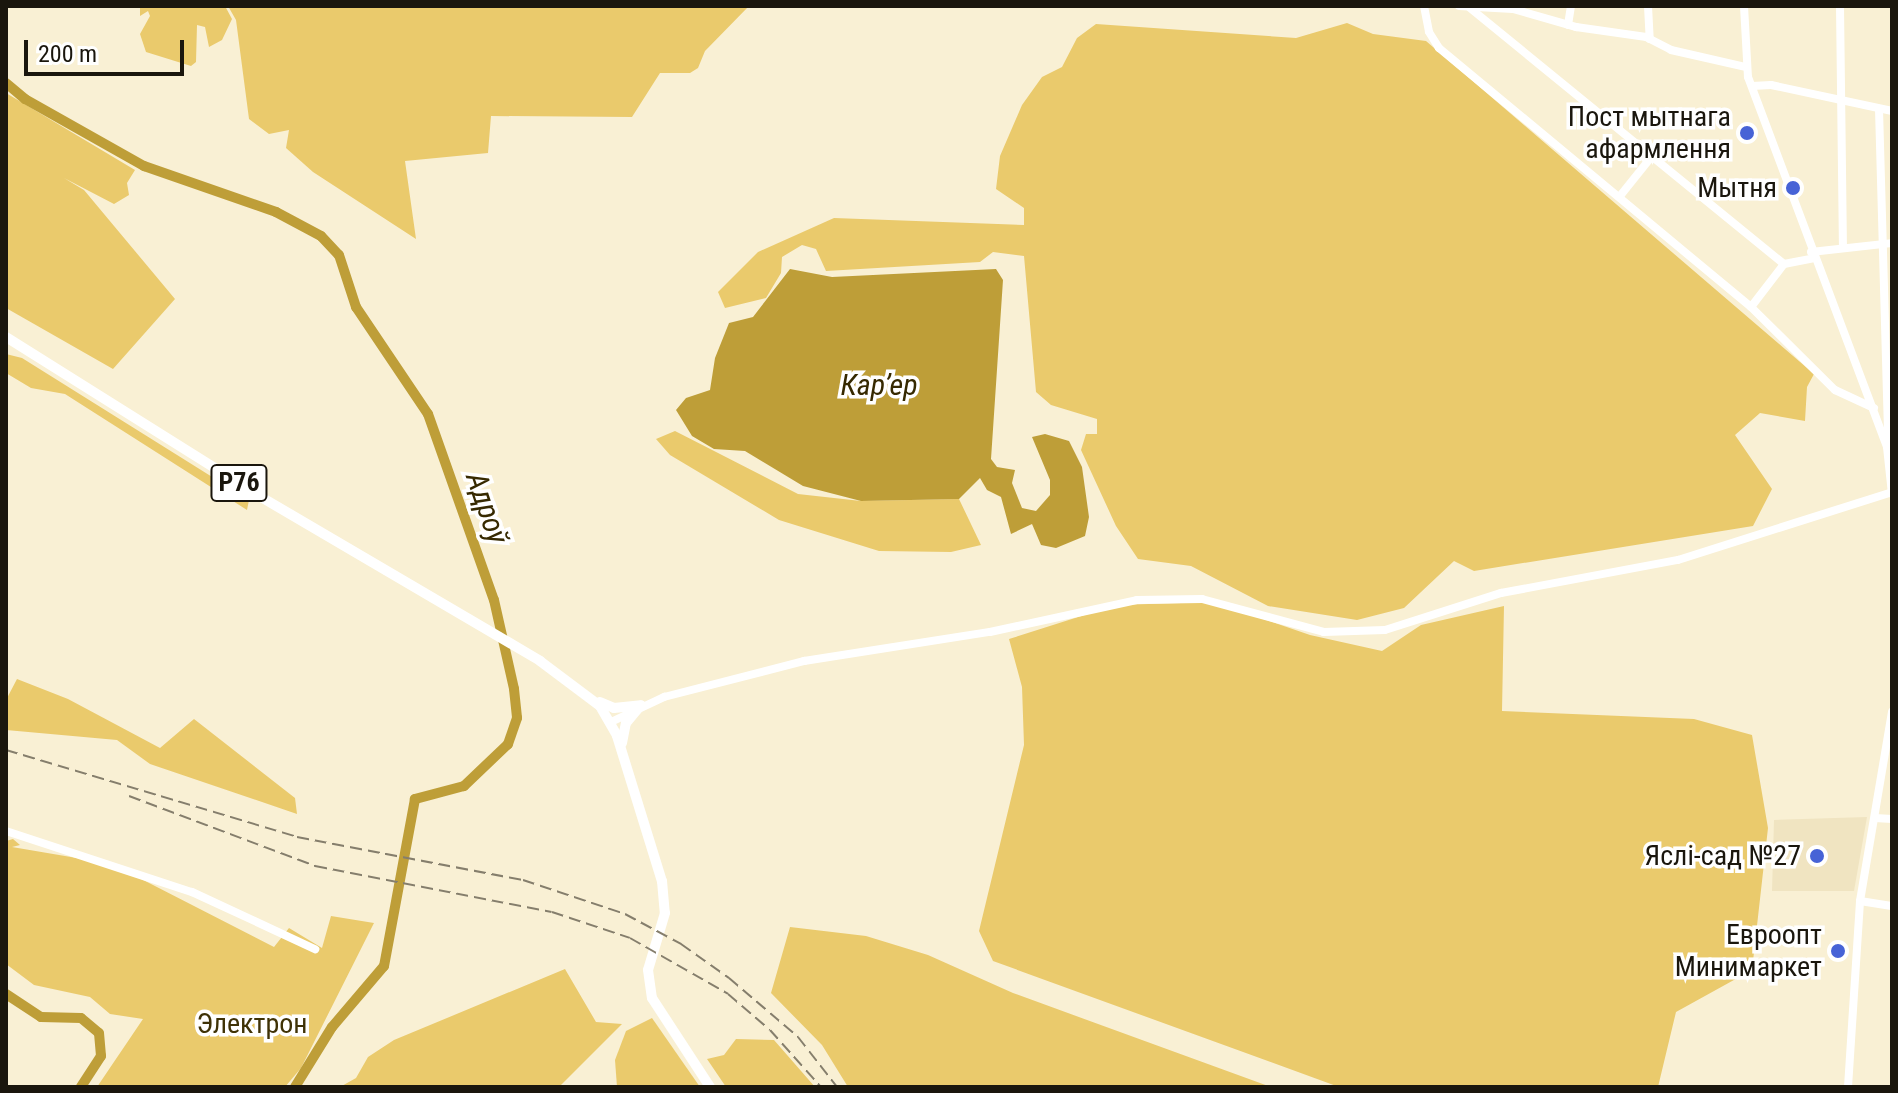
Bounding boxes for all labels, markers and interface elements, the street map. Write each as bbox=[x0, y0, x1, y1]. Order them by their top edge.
scale bar bbox=[28, 24, 188, 74]
text: 200 m bbox=[38, 40, 97, 68]
place label: Пост мытнага афармлення bbox=[1568, 100, 1731, 166]
marker: Пост мытнага афармлення bbox=[1738, 124, 1756, 142]
place label: Мытня bbox=[1697, 171, 1777, 205]
marker: Мытня bbox=[1784, 179, 1802, 197]
water label: Карʼер bbox=[841, 367, 917, 403]
road number: Р76 bbox=[209, 461, 269, 505]
water label: Адроў bbox=[458, 468, 516, 548]
place label: Яслі-сад №27 bbox=[1644, 839, 1801, 873]
marker: Яслі-сад №27 bbox=[1808, 847, 1826, 865]
place label: Евроопт Минимаркет bbox=[1675, 918, 1822, 984]
marker: Евроопт Минимаркет bbox=[1829, 942, 1847, 960]
park label: Электрон bbox=[196, 1007, 308, 1041]

